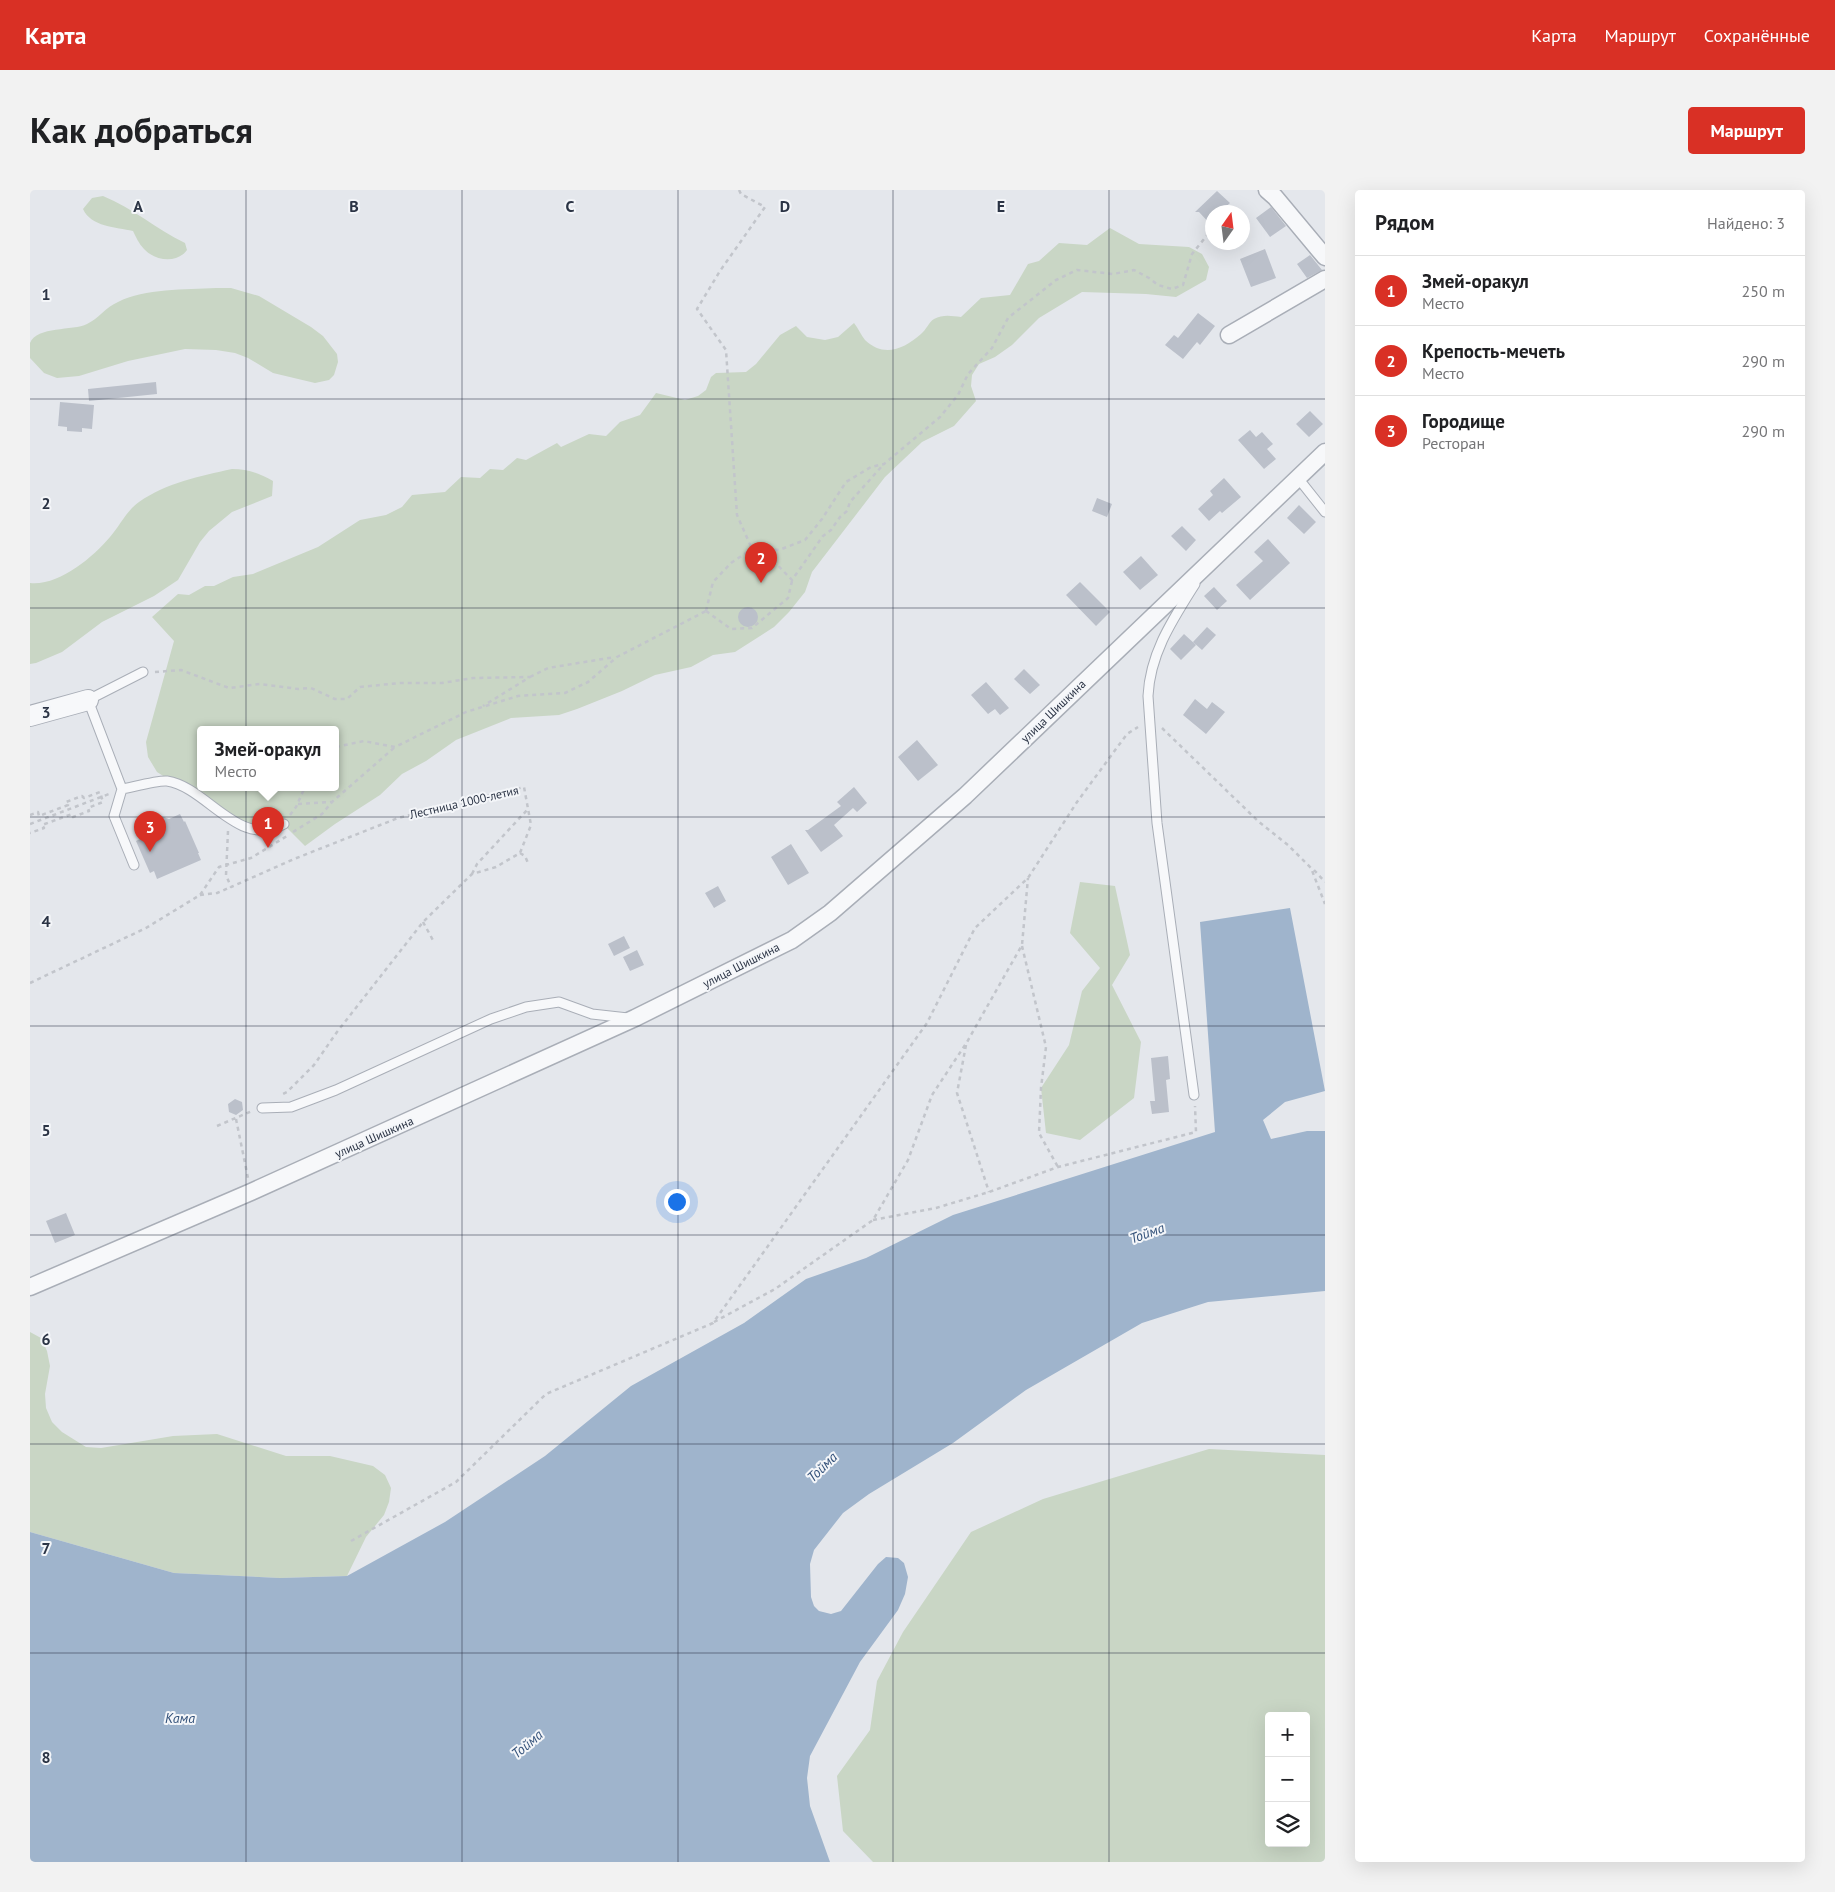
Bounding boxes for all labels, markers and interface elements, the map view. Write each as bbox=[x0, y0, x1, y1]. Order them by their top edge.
text: Карта bbox=[25, 20, 87, 51]
text: Карта bbox=[1531, 24, 1577, 47]
text: Маршрут bbox=[1605, 24, 1676, 47]
text: Сохранённые bbox=[1704, 24, 1810, 47]
text: Как добраться bbox=[30, 107, 253, 153]
button: Маршрут bbox=[1688, 107, 1805, 154]
text: A bbox=[133, 196, 143, 216]
text: B bbox=[349, 196, 359, 216]
text: C bbox=[566, 196, 575, 216]
text: D bbox=[780, 196, 790, 216]
text: E bbox=[997, 196, 1005, 216]
north arrow bbox=[1205, 205, 1250, 250]
text: Рядом bbox=[1375, 209, 1434, 236]
text: Найдено: 3 bbox=[1707, 213, 1785, 233]
text: Змей-оракул bbox=[1422, 269, 1529, 293]
text: 1 bbox=[1386, 281, 1396, 301]
text: 250 m bbox=[1742, 281, 1785, 301]
text: 1 bbox=[41, 284, 51, 304]
text: Место bbox=[1422, 293, 1464, 313]
text: Крепость-мечеть bbox=[1422, 339, 1565, 363]
text: 2 bbox=[1386, 351, 1396, 371]
text: 290 m bbox=[1742, 351, 1785, 371]
text: Место bbox=[1422, 363, 1464, 383]
text: Городище bbox=[1422, 409, 1505, 433]
text: 3 bbox=[1386, 421, 1396, 441]
text: 290 m bbox=[1742, 421, 1785, 441]
text: Ресторан bbox=[1422, 433, 1485, 453]
text: 2 bbox=[41, 493, 51, 513]
pin: 2 bbox=[745, 542, 777, 583]
street label: улица Шишкина bbox=[1017, 676, 1089, 746]
text: 3 bbox=[41, 702, 51, 722]
popup bbox=[197, 726, 339, 791]
text: Змей-оракул bbox=[215, 737, 321, 761]
text: Место bbox=[215, 761, 257, 781]
street label: Лестница 1000-летия bbox=[407, 782, 520, 822]
pin: 1 bbox=[252, 807, 284, 848]
pin: 3 bbox=[134, 811, 166, 852]
text: 4 bbox=[41, 911, 51, 931]
street label: улица Шишкина bbox=[700, 939, 782, 991]
street label: улица Шишкина bbox=[332, 1113, 416, 1161]
text: 5 bbox=[41, 1120, 51, 1140]
your location bbox=[664, 1189, 690, 1215]
water label: Тойма bbox=[1127, 1218, 1167, 1248]
text: 6 bbox=[41, 1329, 51, 1349]
water label: Тойма bbox=[803, 1448, 841, 1486]
text: 7 bbox=[41, 1538, 51, 1558]
water label: Кама bbox=[165, 1709, 195, 1727]
map controls bbox=[1265, 1712, 1310, 1847]
button: + bbox=[1265, 1712, 1310, 1757]
water label: Тойма bbox=[508, 1726, 547, 1762]
text: 8 bbox=[41, 1747, 51, 1767]
button: − bbox=[1265, 1757, 1310, 1802]
button: layers bbox=[1265, 1802, 1310, 1847]

